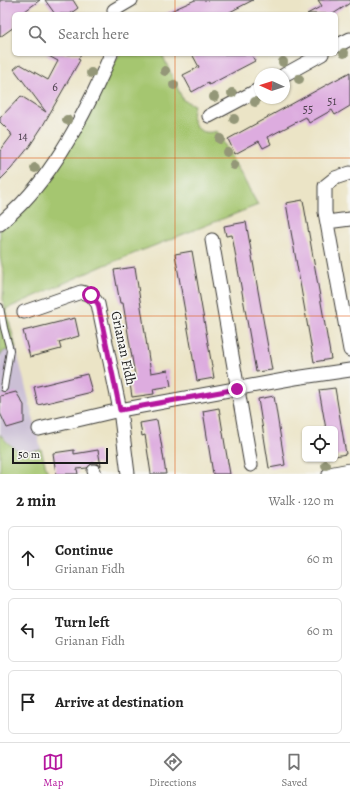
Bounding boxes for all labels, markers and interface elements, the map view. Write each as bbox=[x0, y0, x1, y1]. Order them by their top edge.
search box bbox=[12, 12, 338, 56]
icon: search bbox=[26, 23, 48, 45]
text: Search here bbox=[58, 24, 129, 44]
north arrow bbox=[254, 68, 290, 104]
house number: 6 bbox=[52, 79, 58, 95]
house number: 51 bbox=[327, 93, 337, 109]
house number: 55 bbox=[303, 101, 313, 117]
house number: 14 bbox=[18, 128, 28, 144]
route start bbox=[82, 286, 100, 304]
street label: Grianan Fidh bbox=[106, 309, 141, 387]
route end bbox=[228, 380, 246, 398]
map controls bbox=[302, 426, 338, 462]
button: locate bbox=[302, 426, 338, 462]
scale bar bbox=[12, 446, 108, 465]
text: 50 m bbox=[18, 447, 40, 462]
text: 2 min bbox=[16, 489, 56, 512]
text: Walk · 120 m bbox=[269, 492, 334, 509]
text: Continue bbox=[55, 540, 113, 560]
icon: ahead bbox=[17, 547, 39, 569]
text: 60 m bbox=[307, 550, 333, 567]
text: Grianan Fidh bbox=[55, 560, 125, 577]
text: Turn left bbox=[55, 612, 110, 632]
icon: left bbox=[17, 619, 39, 641]
text: 60 m bbox=[307, 622, 333, 639]
text: Grianan Fidh bbox=[55, 632, 125, 649]
icon: arrive bbox=[17, 691, 39, 713]
text: Arrive at destination bbox=[55, 692, 184, 712]
tab: Map bbox=[42, 751, 64, 790]
tab: Directions bbox=[149, 751, 197, 790]
tab: Saved bbox=[281, 751, 308, 790]

